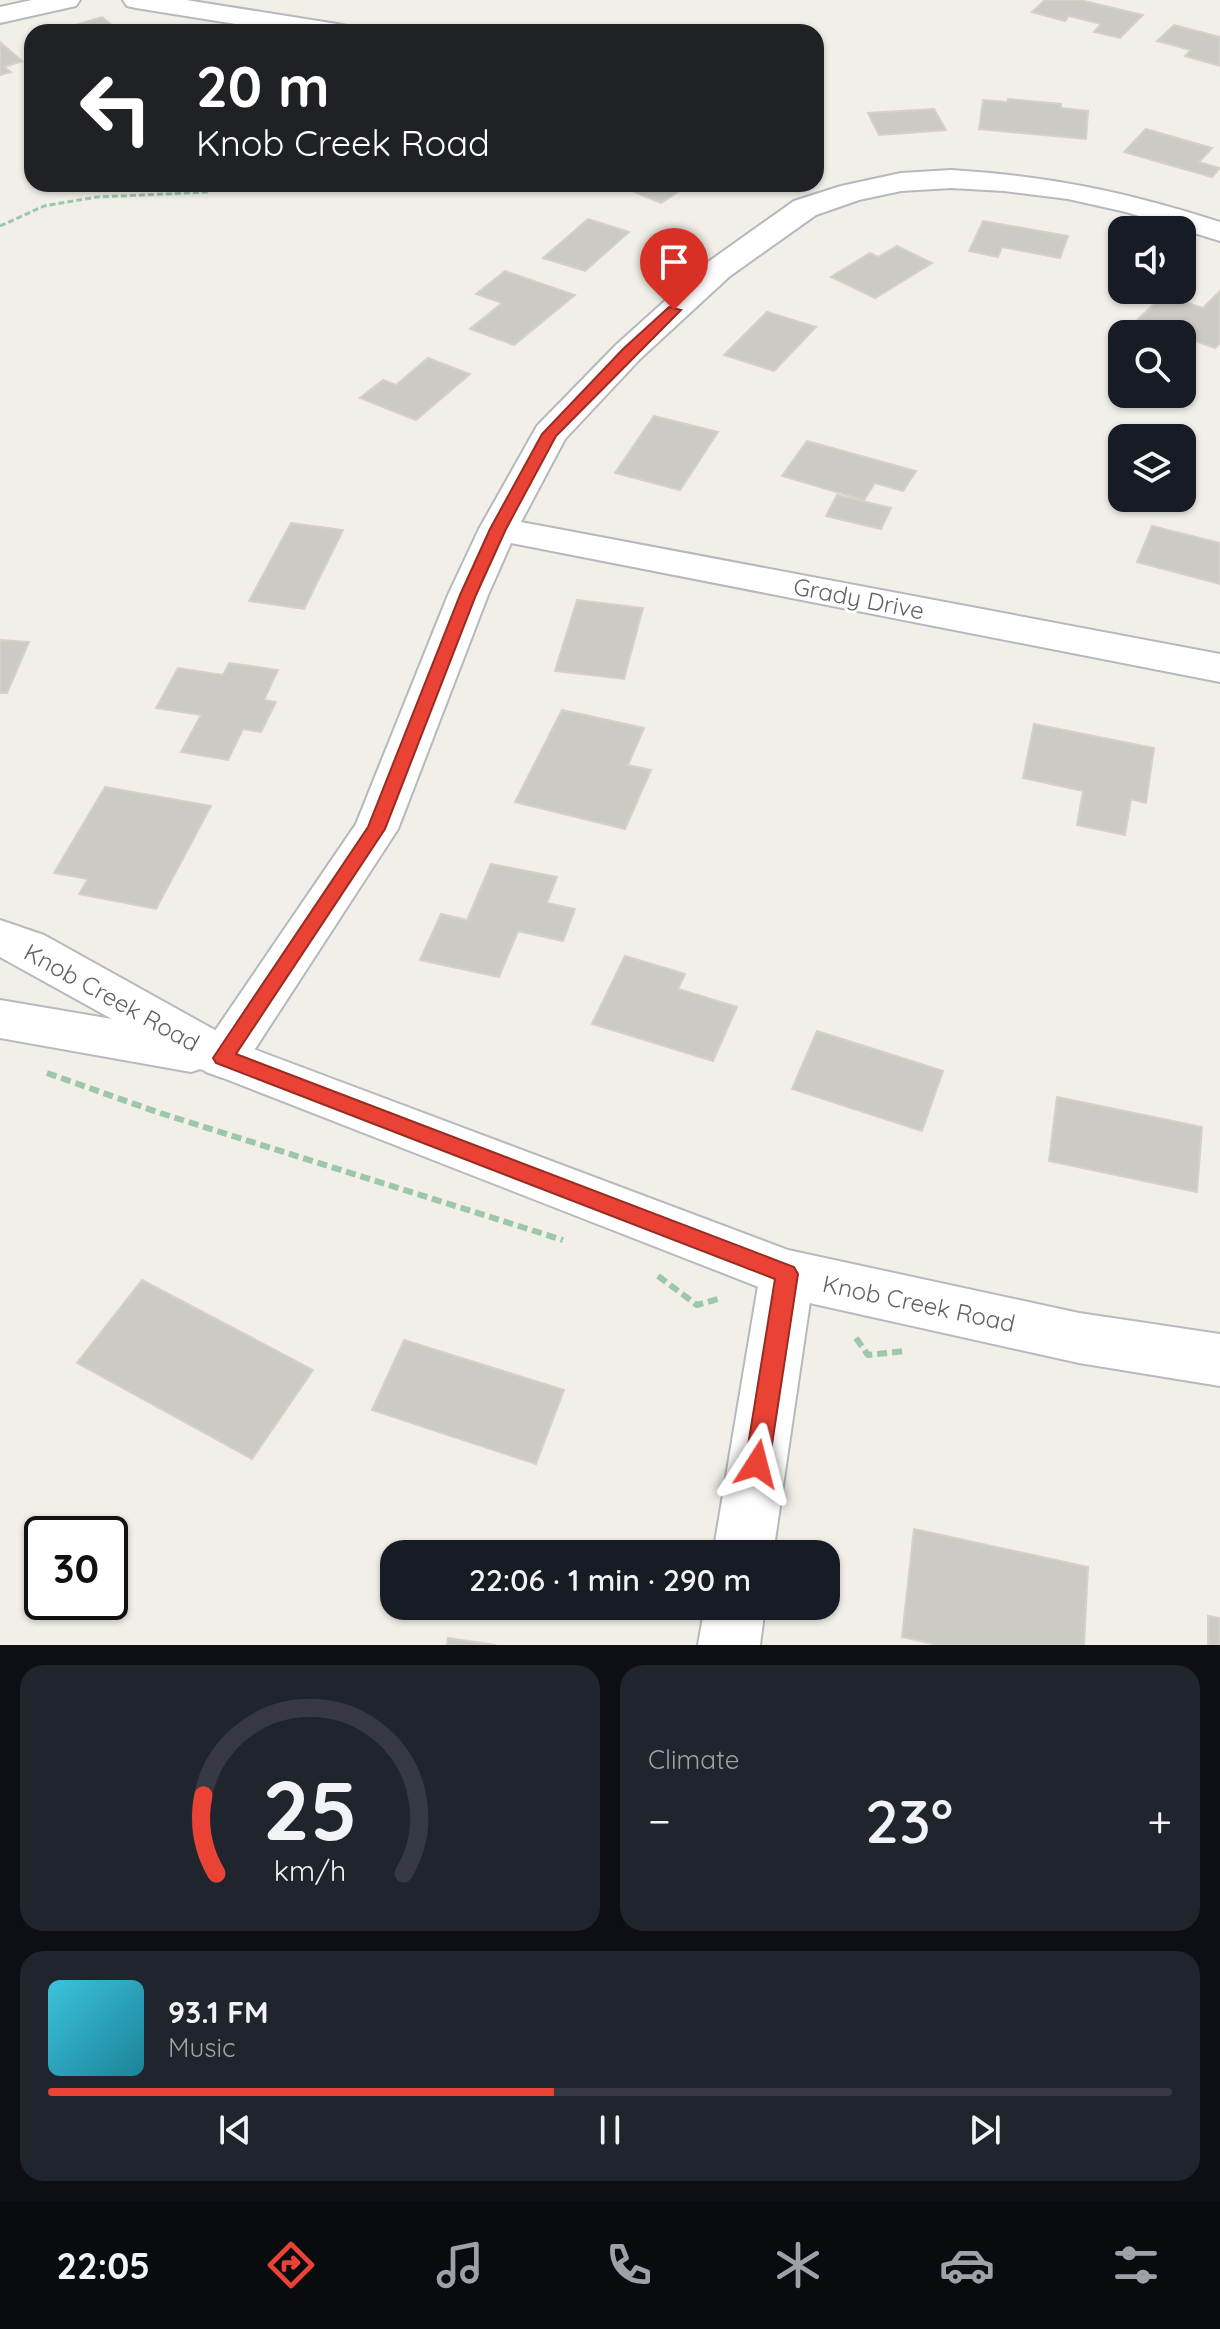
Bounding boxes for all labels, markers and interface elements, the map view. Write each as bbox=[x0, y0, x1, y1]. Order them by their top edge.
text: 20 m bbox=[196, 51, 330, 121]
icon: left bbox=[64, 56, 168, 160]
text: Knob Creek Road bbox=[196, 120, 490, 165]
map controls bbox=[1108, 216, 1196, 512]
button: sound bbox=[1108, 216, 1196, 304]
pin bbox=[640, 228, 708, 310]
icon: arrive bbox=[652, 240, 696, 284]
button: search bbox=[1108, 320, 1196, 408]
button: layers bbox=[1108, 424, 1196, 512]
street label: Grady Drive bbox=[791, 571, 927, 625]
street label: Knob Creek Road bbox=[19, 936, 205, 1058]
street label: Knob Creek Road bbox=[820, 1268, 1018, 1338]
position arrow bbox=[715, 1422, 799, 1506]
speed limit sign: 30 bbox=[24, 1516, 128, 1620]
text: 22:06 · 1 min · 290 m bbox=[469, 1561, 751, 1599]
text: Climate bbox=[648, 1743, 739, 1776]
text: 25 bbox=[262, 1757, 358, 1861]
text: 23° bbox=[865, 1783, 953, 1858]
text: − bbox=[648, 1793, 671, 1848]
text: + bbox=[1147, 1793, 1172, 1848]
text: km/h bbox=[274, 1852, 346, 1888]
text: 93.1 FM bbox=[168, 1993, 269, 2031]
text: Music bbox=[168, 2031, 236, 2064]
icon: previous bbox=[213, 2108, 257, 2152]
icon: pause bbox=[588, 2108, 632, 2152]
icon: next bbox=[963, 2108, 1007, 2152]
icon: directions bbox=[263, 2237, 319, 2293]
icon: music bbox=[432, 2237, 488, 2293]
icon: phone bbox=[601, 2237, 657, 2293]
icon: climate bbox=[770, 2237, 826, 2293]
icon: car bbox=[939, 2237, 995, 2293]
icon: filters bbox=[1108, 2237, 1164, 2293]
text: 22:05 bbox=[56, 2243, 150, 2288]

